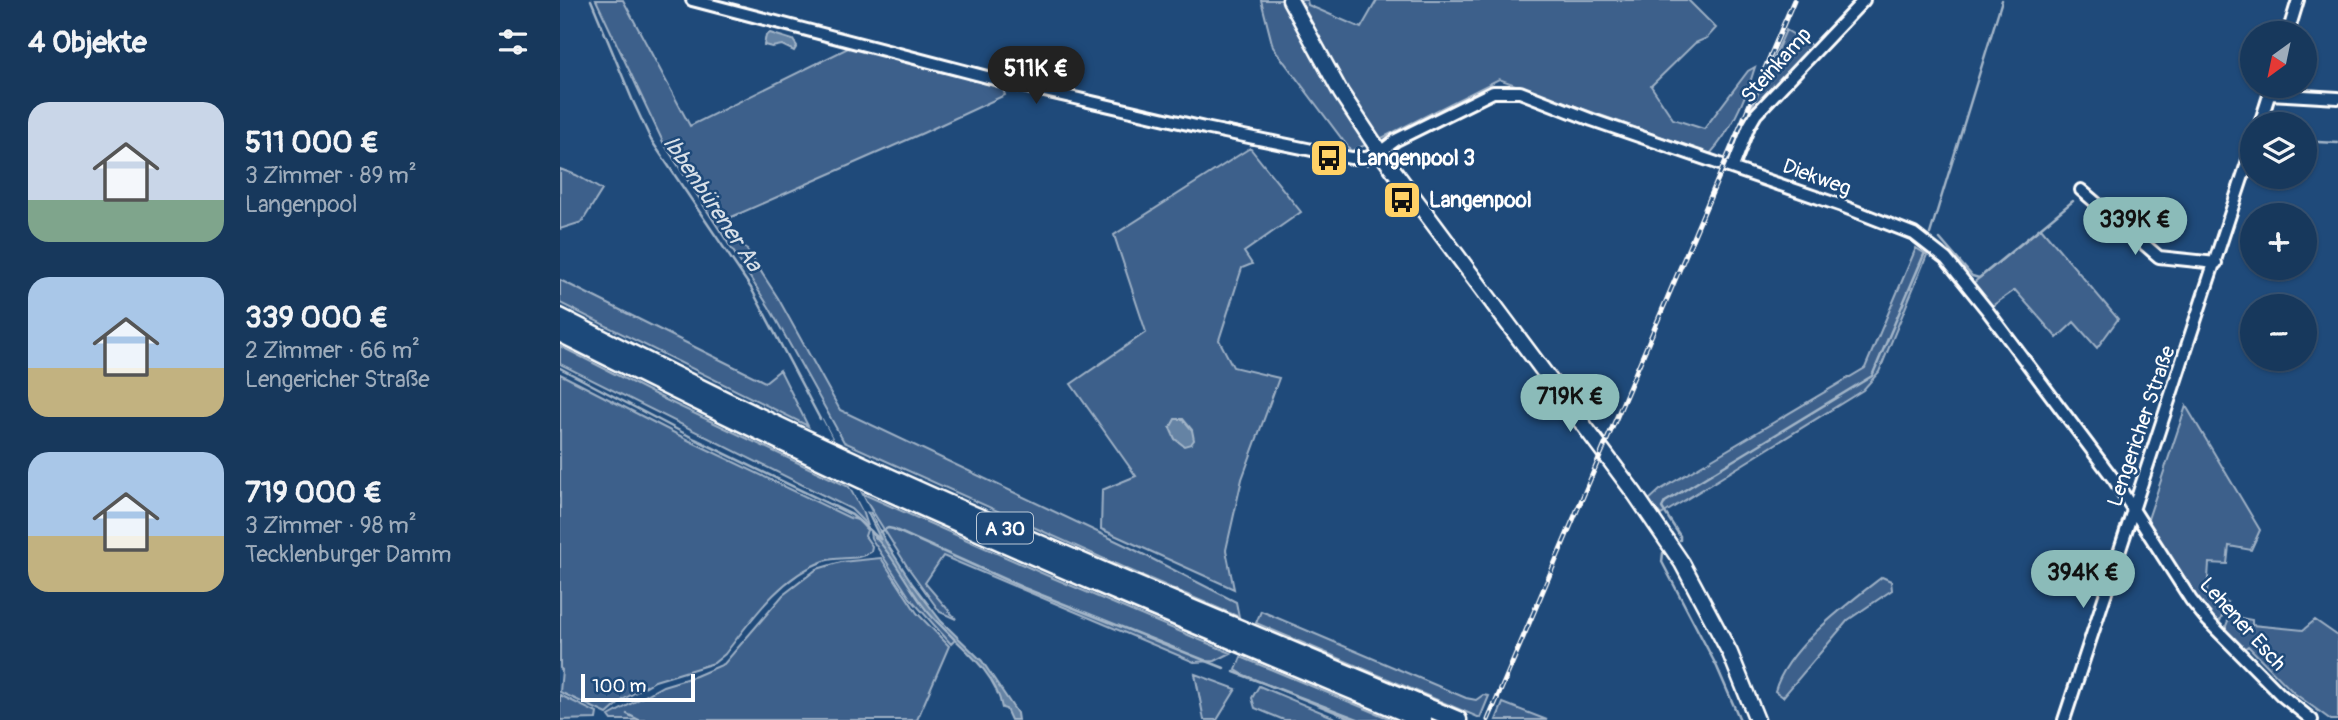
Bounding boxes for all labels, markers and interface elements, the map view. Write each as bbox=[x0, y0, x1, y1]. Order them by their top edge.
street label: Steinkamp bbox=[1735, 21, 1818, 109]
north arrow bbox=[2240, 21, 2317, 98]
map controls bbox=[2240, 21, 2317, 371]
icon: filters bbox=[494, 23, 532, 61]
text: 4 Objekte bbox=[28, 24, 147, 61]
pin: 511K € bbox=[979, 46, 1093, 106]
text: 511K € bbox=[1004, 54, 1068, 83]
button: layers bbox=[2240, 112, 2317, 189]
text: 511 000 € bbox=[245, 124, 379, 161]
icon: home bbox=[84, 130, 168, 214]
water label: Ibbenbürener Aa bbox=[656, 130, 770, 278]
bus stop icon: Langenpool 3 bbox=[1308, 137, 1350, 179]
place label: Langenpool 3 bbox=[1356, 145, 1475, 172]
street label: Diekweg bbox=[1779, 153, 1855, 202]
text: 3 Zimmer · 89 m² bbox=[245, 161, 417, 190]
bus stop icon: Langenpool bbox=[1381, 179, 1423, 221]
place label: Langenpool bbox=[1429, 187, 1532, 214]
text: Langenpool bbox=[245, 190, 358, 219]
pin: 339K € bbox=[2078, 198, 2192, 257]
button: + bbox=[2240, 203, 2317, 280]
text: 339K € bbox=[2099, 205, 2171, 234]
button: − bbox=[2240, 294, 2317, 371]
text: 339 000 € bbox=[245, 299, 388, 336]
icon: home bbox=[84, 305, 168, 389]
text: 2 Zimmer · 66 m² bbox=[245, 336, 420, 365]
street label: Lengericher Straße bbox=[2101, 342, 2182, 510]
text: Lengericher Straße bbox=[245, 365, 430, 394]
pin: 719K € bbox=[1513, 374, 1627, 434]
text: 719K € bbox=[1536, 382, 1604, 411]
text: 719 000 € bbox=[245, 474, 382, 511]
icon: home bbox=[84, 480, 168, 564]
text: 3 Zimmer · 98 m² bbox=[245, 511, 417, 540]
road number: A 30 bbox=[977, 512, 1033, 544]
text: Tecklenburger Damm bbox=[245, 540, 452, 569]
pin: 394K € bbox=[2026, 550, 2140, 610]
text: 394K € bbox=[2047, 558, 2119, 587]
street label: Lehener Esch bbox=[2193, 572, 2292, 677]
scale bar bbox=[581, 671, 695, 703]
text: 100 m bbox=[592, 674, 646, 698]

